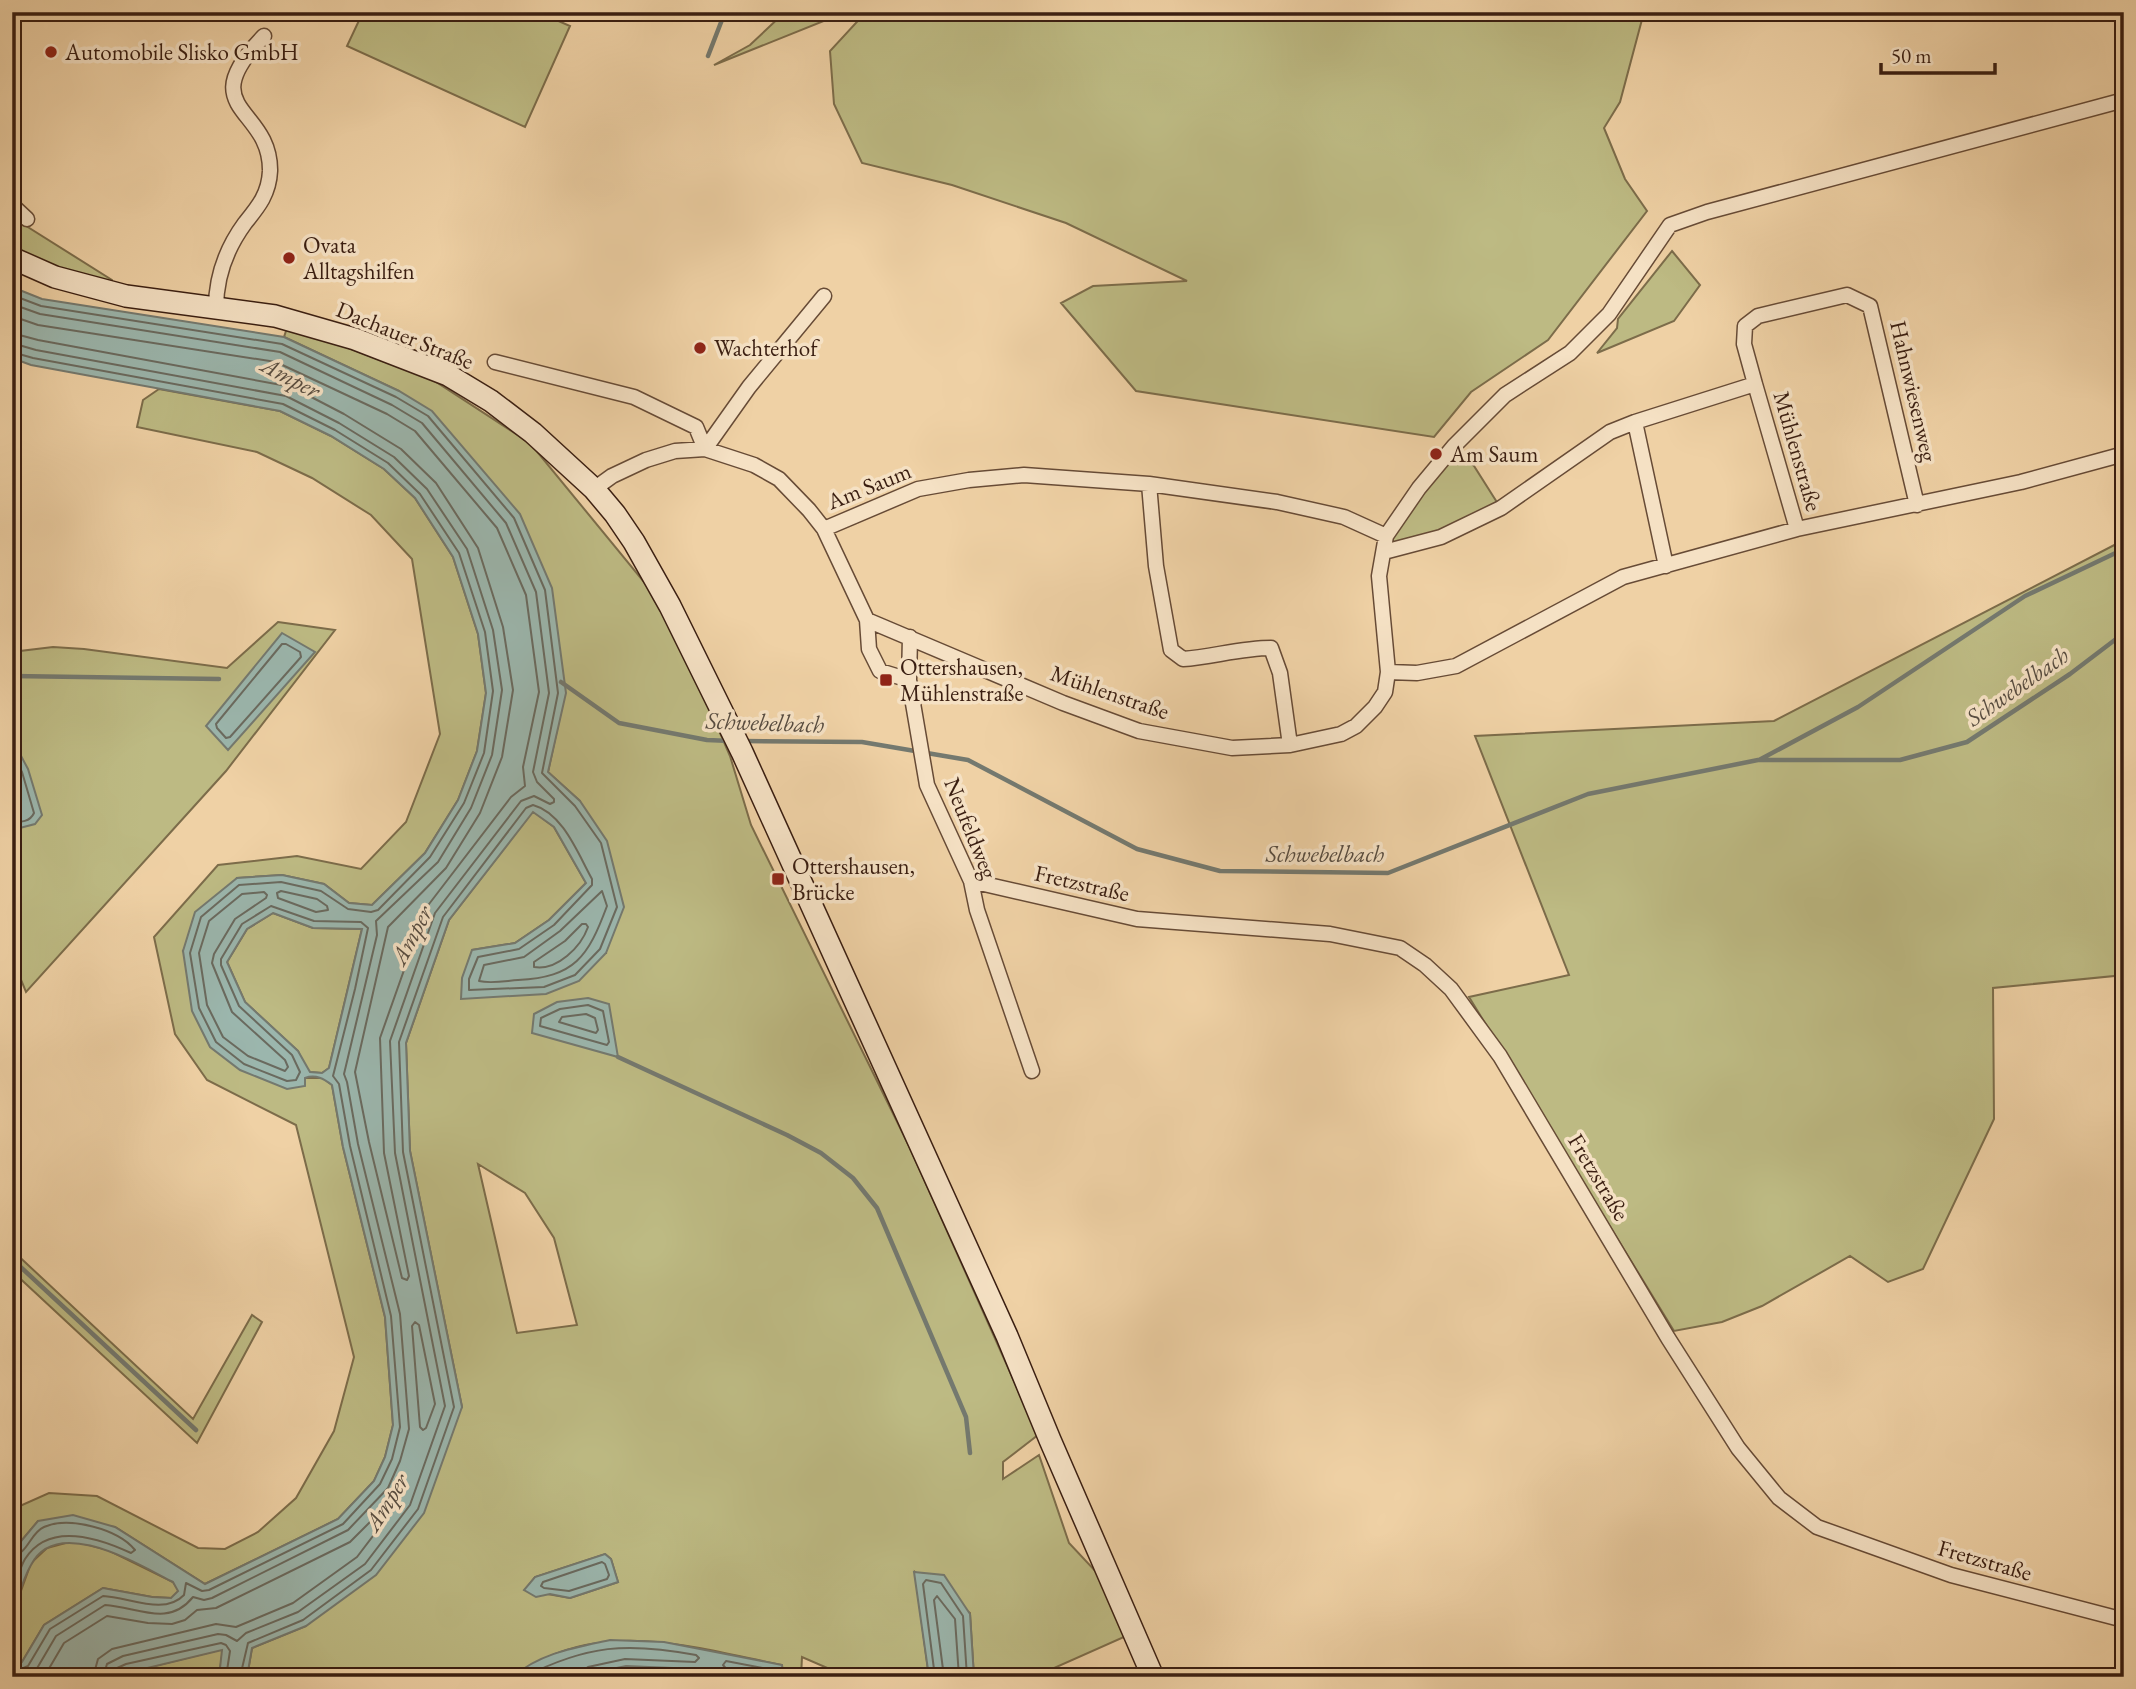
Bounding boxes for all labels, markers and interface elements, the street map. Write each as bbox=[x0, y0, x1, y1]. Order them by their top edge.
scale bar bbox=[1881, 32, 1994, 76]
place label: Automobile Slisko GmbH bbox=[64, 37, 299, 67]
text: 50 m bbox=[1891, 42, 1932, 69]
marker: Automobile Slisko GmbH bbox=[43, 44, 59, 60]
place label: Ovata Alltagshilfen bbox=[302, 230, 415, 286]
marker: Ovata Alltagshilfen bbox=[281, 250, 297, 266]
street label: Dachauer Straße bbox=[332, 294, 478, 376]
street label: Hahnwiesenweg bbox=[1883, 318, 1945, 465]
place label: Wachterhof bbox=[714, 333, 820, 363]
marker: Wachterhof bbox=[692, 340, 708, 356]
water label: Amper bbox=[255, 348, 327, 406]
street label: Mühlenstraße bbox=[1767, 388, 1829, 514]
place label: Am Saum bbox=[1449, 439, 1538, 469]
marker: Am Saum bbox=[1428, 446, 1444, 462]
street label: Am Saum bbox=[822, 456, 916, 517]
water label: Schwebelbach bbox=[1959, 639, 2075, 733]
place label: Ottershausen, Mühlenstraße bbox=[900, 652, 1023, 708]
street label: Mühlenstraße bbox=[1047, 658, 1173, 726]
marker: Ottershausen, Mühlenstraße bbox=[878, 672, 894, 688]
water label: Schwebelbach bbox=[704, 704, 825, 740]
street label: Neufeldweg bbox=[937, 773, 1005, 884]
water label: Schwebelbach bbox=[1265, 838, 1385, 869]
place label: Ottershausen, Brücke bbox=[792, 851, 915, 907]
street label: Fretzstraße bbox=[1032, 858, 1132, 908]
marker: Ottershausen, Brücke bbox=[770, 871, 786, 887]
water label: Amper bbox=[382, 899, 440, 971]
street label: Fretzstraße bbox=[1561, 1128, 1637, 1226]
water label: Amper bbox=[355, 1466, 417, 1538]
street label: Fretzstraße bbox=[1935, 1532, 2035, 1588]

